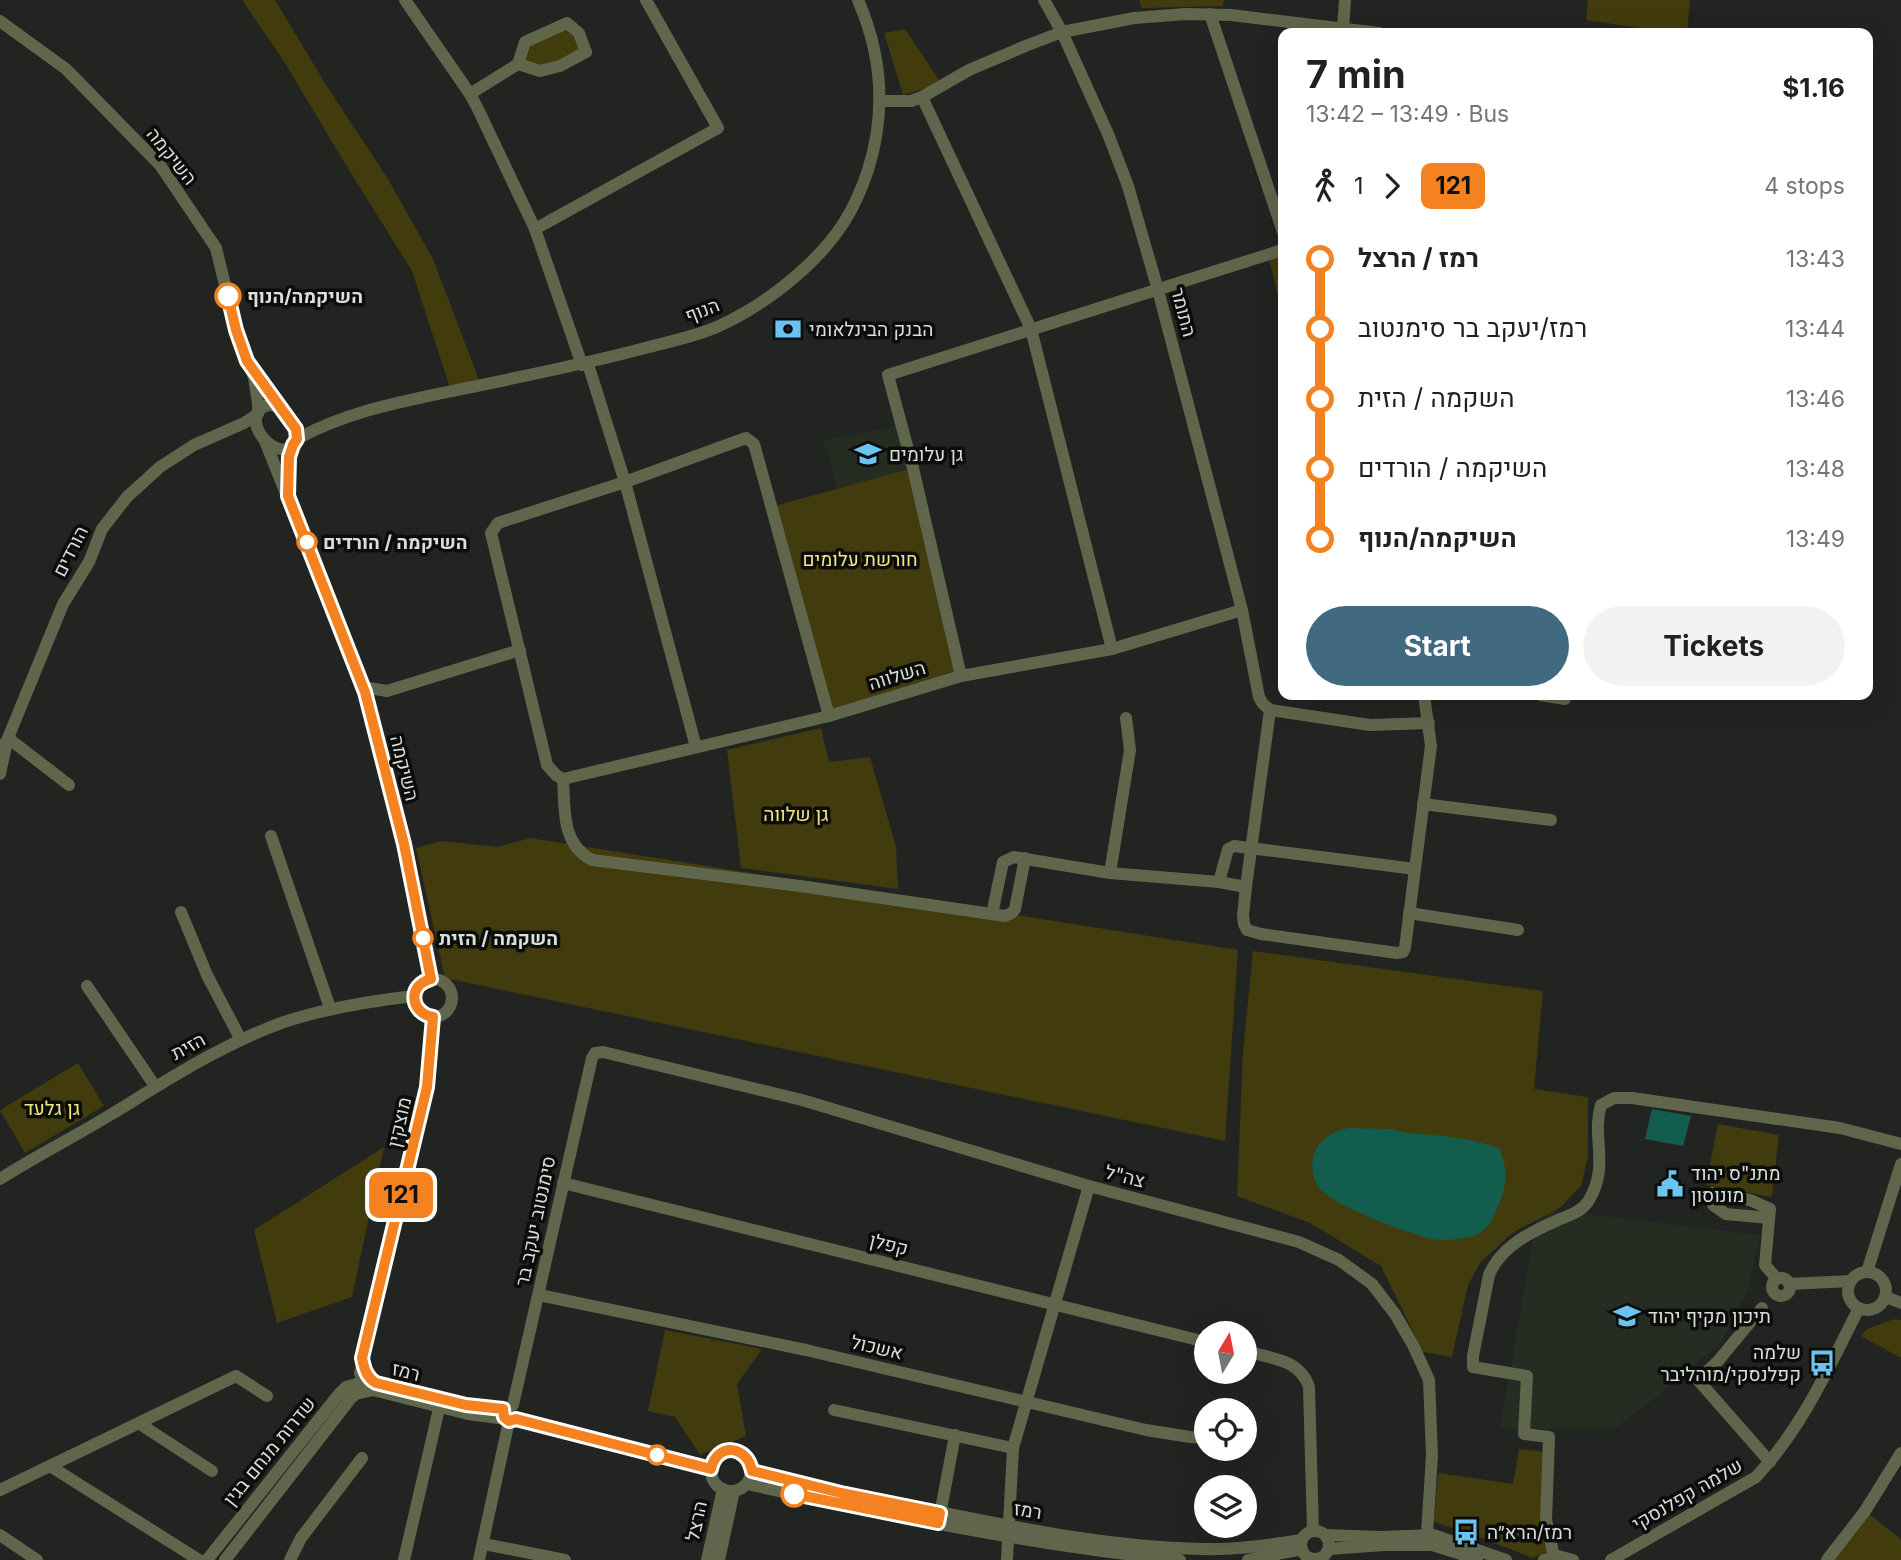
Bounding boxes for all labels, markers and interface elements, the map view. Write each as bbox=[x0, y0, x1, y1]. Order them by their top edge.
text: 7 min bbox=[1306, 51, 1406, 97]
text: $1.16 bbox=[1782, 72, 1845, 103]
text: 13:42 – 13:49 · Bus bbox=[1306, 100, 1509, 128]
street label: השיקמה bbox=[142, 123, 202, 190]
icon: walk bbox=[1306, 167, 1344, 205]
icon: forward bbox=[1373, 167, 1411, 205]
text: 121 bbox=[1435, 171, 1471, 200]
text: 1 bbox=[1354, 172, 1363, 200]
text: 4 stops bbox=[1764, 172, 1845, 200]
text: רמז / הרצל bbox=[1358, 242, 1479, 273]
text: 13:43 bbox=[1786, 245, 1845, 273]
marker: השיקמה/הנוף bbox=[215, 283, 241, 309]
place label: השיקמה/הנוף bbox=[247, 285, 363, 308]
street label: התומר bbox=[1166, 285, 1201, 339]
street label: הנוף bbox=[682, 293, 723, 327]
text: רמז/יעקב בר סימנטוב bbox=[1358, 312, 1587, 343]
bank icon: הבנק הבינלאומי bbox=[773, 314, 803, 344]
text: 13:44 bbox=[1785, 315, 1845, 343]
place label: הבנק הבינלאומי bbox=[809, 318, 933, 341]
text: השקמה / הזית bbox=[1358, 382, 1514, 413]
text: 13:46 bbox=[1786, 385, 1845, 413]
school or university icon: גן עלומים bbox=[853, 439, 883, 469]
place label: גן עלומים bbox=[889, 443, 963, 466]
text: השיקמה / הורדים bbox=[1358, 452, 1547, 483]
text: 13:48 bbox=[1786, 455, 1845, 483]
street label: הורדים bbox=[48, 522, 93, 580]
text: השיקמה/הנוף bbox=[1358, 522, 1517, 553]
text: 13:49 bbox=[1786, 525, 1845, 553]
place label: השיקמה / הורדים bbox=[323, 531, 468, 554]
marker: השיקמה / הורדים bbox=[297, 532, 317, 552]
park label: חורשת עלומים bbox=[803, 548, 917, 571]
button: Start bbox=[1306, 606, 1569, 686]
button: Tickets bbox=[1583, 606, 1845, 686]
street label: השלווה bbox=[866, 656, 928, 695]
street label: השיקמה bbox=[385, 733, 424, 803]
park label: גן שלווה bbox=[763, 803, 829, 826]
place label: השקמה / הזית bbox=[439, 927, 558, 950]
marker: השקמה / הזית bbox=[413, 928, 433, 948]
street label: הזית bbox=[167, 1028, 209, 1065]
street label: מוצקין bbox=[383, 1095, 416, 1150]
park label: גן גלעד bbox=[24, 1097, 80, 1120]
street label: סימנטוב יעקב בר bbox=[510, 1154, 561, 1288]
street label: צה"ל bbox=[1103, 1160, 1147, 1193]
place label: מתנ"ס יהוד מונוסון bbox=[1691, 1162, 1781, 1207]
public building icon: מתנ"ס יהוד מונוסון bbox=[1655, 1169, 1685, 1199]
line badge: 121 bbox=[361, 1172, 441, 1218]
text: 121 bbox=[383, 1180, 419, 1209]
street label: קפלן bbox=[867, 1229, 911, 1260]
school or university icon: תיכון מקיף יהוד bbox=[1612, 1301, 1642, 1331]
place label: תיכון מקיף יהוד bbox=[1648, 1305, 1771, 1328]
north arrow bbox=[1194, 1321, 1256, 1384]
map controls bbox=[1194, 1321, 1257, 1538]
street label: אשכול bbox=[849, 1330, 905, 1365]
place label: שלמה קפלנסקי/מוהליבר bbox=[1660, 1341, 1801, 1386]
bus stop icon: שלמה קפלנסקי/מוהליבר bbox=[1807, 1348, 1837, 1378]
street label: רמז bbox=[389, 1357, 422, 1386]
street label: שדרות מנחם בגין bbox=[218, 1392, 320, 1510]
button: locate bbox=[1194, 1398, 1257, 1461]
unlabelled marker bbox=[647, 1445, 667, 1465]
street label: שלמה קפלנסקי bbox=[1628, 1454, 1746, 1535]
button: layers bbox=[1194, 1475, 1257, 1538]
unlabelled marker bbox=[781, 1481, 807, 1507]
street label: רמז bbox=[1012, 1497, 1044, 1524]
street label: הרצל bbox=[681, 1499, 712, 1543]
bus stop icon: רמז/הרא״ה bbox=[1451, 1517, 1481, 1547]
place label: רמז/הרא״ה bbox=[1487, 1521, 1572, 1544]

